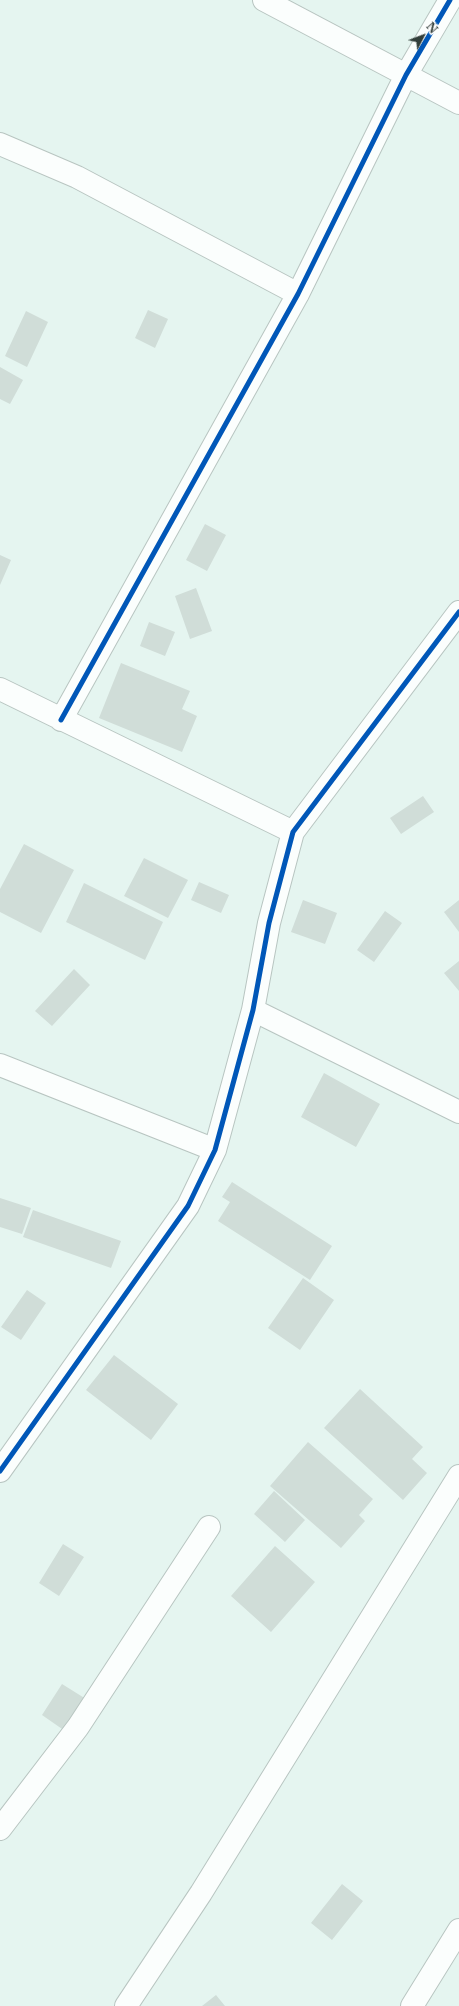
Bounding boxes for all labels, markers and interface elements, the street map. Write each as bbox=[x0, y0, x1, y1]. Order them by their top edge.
north arrow bbox=[403, 16, 443, 56]
text: N bbox=[423, 19, 441, 36]

